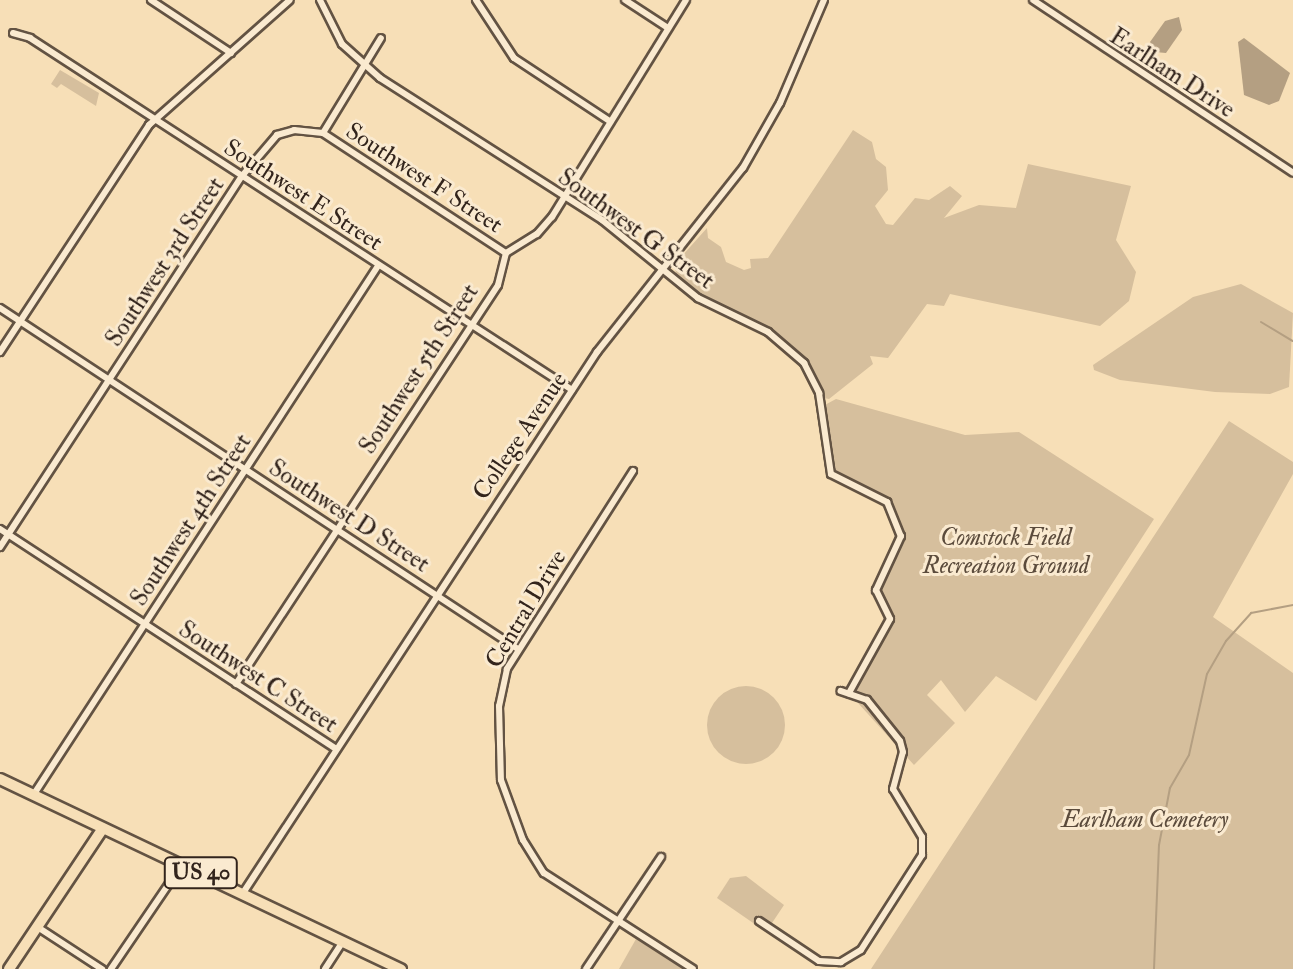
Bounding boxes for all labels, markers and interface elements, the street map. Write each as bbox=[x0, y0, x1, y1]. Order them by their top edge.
street label: Earlham Drive bbox=[1104, 22, 1240, 124]
street label: Southwest F Street bbox=[340, 117, 508, 239]
street label: Southwest E Street bbox=[218, 133, 388, 257]
street label: Southwest G Street bbox=[552, 163, 720, 295]
street label: Southwest 3rd Street bbox=[100, 172, 230, 352]
street label: Southwest 5th Street bbox=[353, 279, 485, 459]
street label: College Avenue bbox=[467, 367, 573, 505]
street label: Southwest 4th Street bbox=[125, 429, 257, 611]
street label: Southwest D Street bbox=[263, 453, 435, 579]
park label: Comstock Field Recreation Ground bbox=[923, 524, 1089, 580]
street label: Central Drive bbox=[480, 545, 572, 673]
street label: Southwest C Street bbox=[173, 615, 343, 739]
park label: Earlham Cemetery bbox=[1061, 806, 1229, 834]
road number: US 40 bbox=[163, 855, 239, 891]

